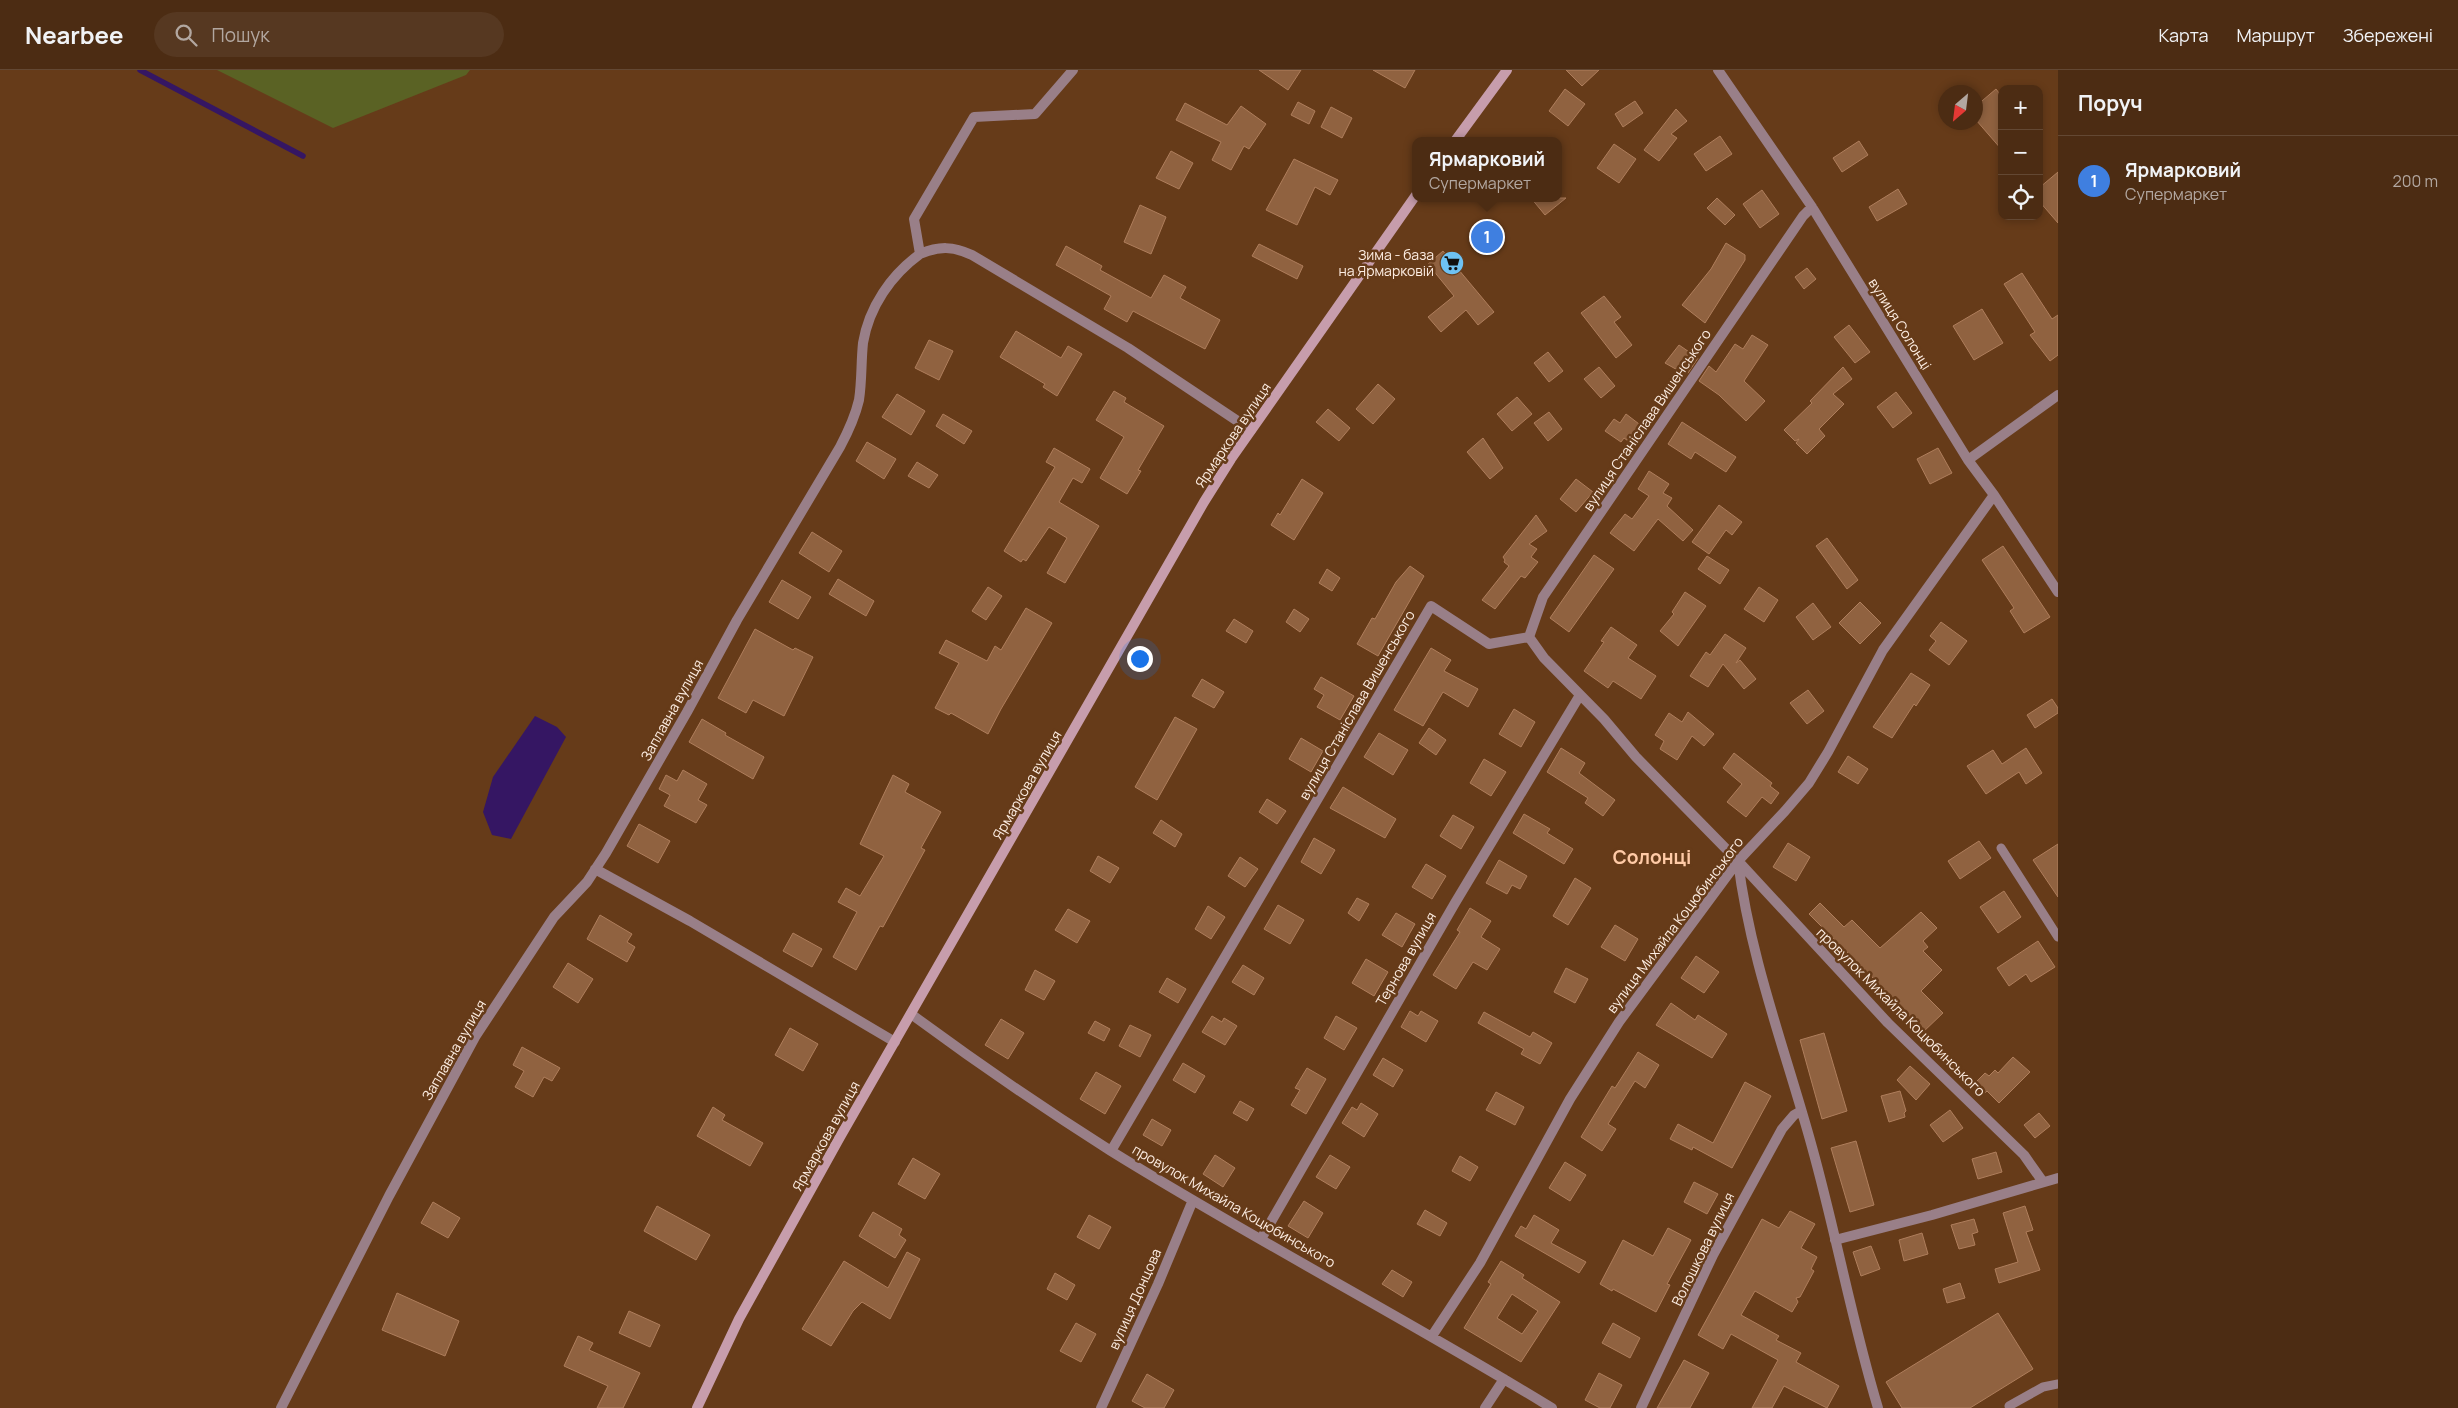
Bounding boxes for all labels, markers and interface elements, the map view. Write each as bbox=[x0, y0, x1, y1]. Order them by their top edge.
search box bbox=[154, 12, 504, 57]
text: Nearbee bbox=[25, 18, 124, 51]
icon: search bbox=[172, 21, 200, 49]
text: Пошук bbox=[212, 22, 270, 48]
text: Карта bbox=[2158, 23, 2208, 47]
text: Маршрут bbox=[2236, 23, 2315, 47]
text: Збережені bbox=[2343, 23, 2433, 47]
north arrow bbox=[1938, 85, 1983, 130]
map controls bbox=[1998, 85, 2043, 220]
button: + bbox=[1998, 85, 2043, 130]
text: Поруч bbox=[2078, 89, 2143, 117]
button: − bbox=[1998, 130, 2043, 175]
popup bbox=[1412, 137, 1562, 202]
text: Ярмарковий bbox=[1429, 146, 1545, 172]
text: Ярмарковий bbox=[2125, 157, 2241, 183]
text: 1 bbox=[2090, 170, 2098, 192]
text: 200 m bbox=[2393, 170, 2438, 192]
text: Супермаркет bbox=[1429, 172, 1531, 194]
button: locate bbox=[1998, 175, 2043, 220]
text: Супермаркет bbox=[2125, 183, 2227, 205]
pin: 1 bbox=[1471, 218, 1503, 256]
place label: Зима - база на Ярмарковій bbox=[1338, 245, 1434, 280]
supermarket icon: Зима - база на Ярмарковій bbox=[1439, 250, 1465, 276]
street label: вулиця Солонці bbox=[1865, 274, 1936, 373]
street label: вулиця Станіслава Вишенського bbox=[1578, 325, 1715, 515]
street label: Ярмаркова вулиця bbox=[1190, 378, 1275, 491]
street label: вулиця Станіслава Вишенського bbox=[1294, 606, 1419, 803]
your location bbox=[1127, 646, 1153, 672]
street label: Заплавна вулиця bbox=[636, 656, 707, 764]
street label: Ярмаркова вулиця bbox=[988, 727, 1066, 843]
street label: вулиця Михайла Коцюбинського bbox=[1602, 833, 1747, 1017]
district label: Солонці bbox=[1613, 844, 1691, 870]
street label: Тернова вулиця bbox=[1371, 908, 1440, 1009]
street label: провулок Михайла Коцюбинського bbox=[1813, 923, 1990, 1100]
street label: Заплавна вулиця bbox=[417, 996, 490, 1104]
street label: Ярмаркова вулиця bbox=[787, 1077, 864, 1194]
street label: провулок Михайла Коцюбинського bbox=[1129, 1139, 1339, 1272]
street label: Волошкова вулиця bbox=[1667, 1189, 1738, 1309]
street label: вулиця Донцова bbox=[1104, 1245, 1165, 1352]

